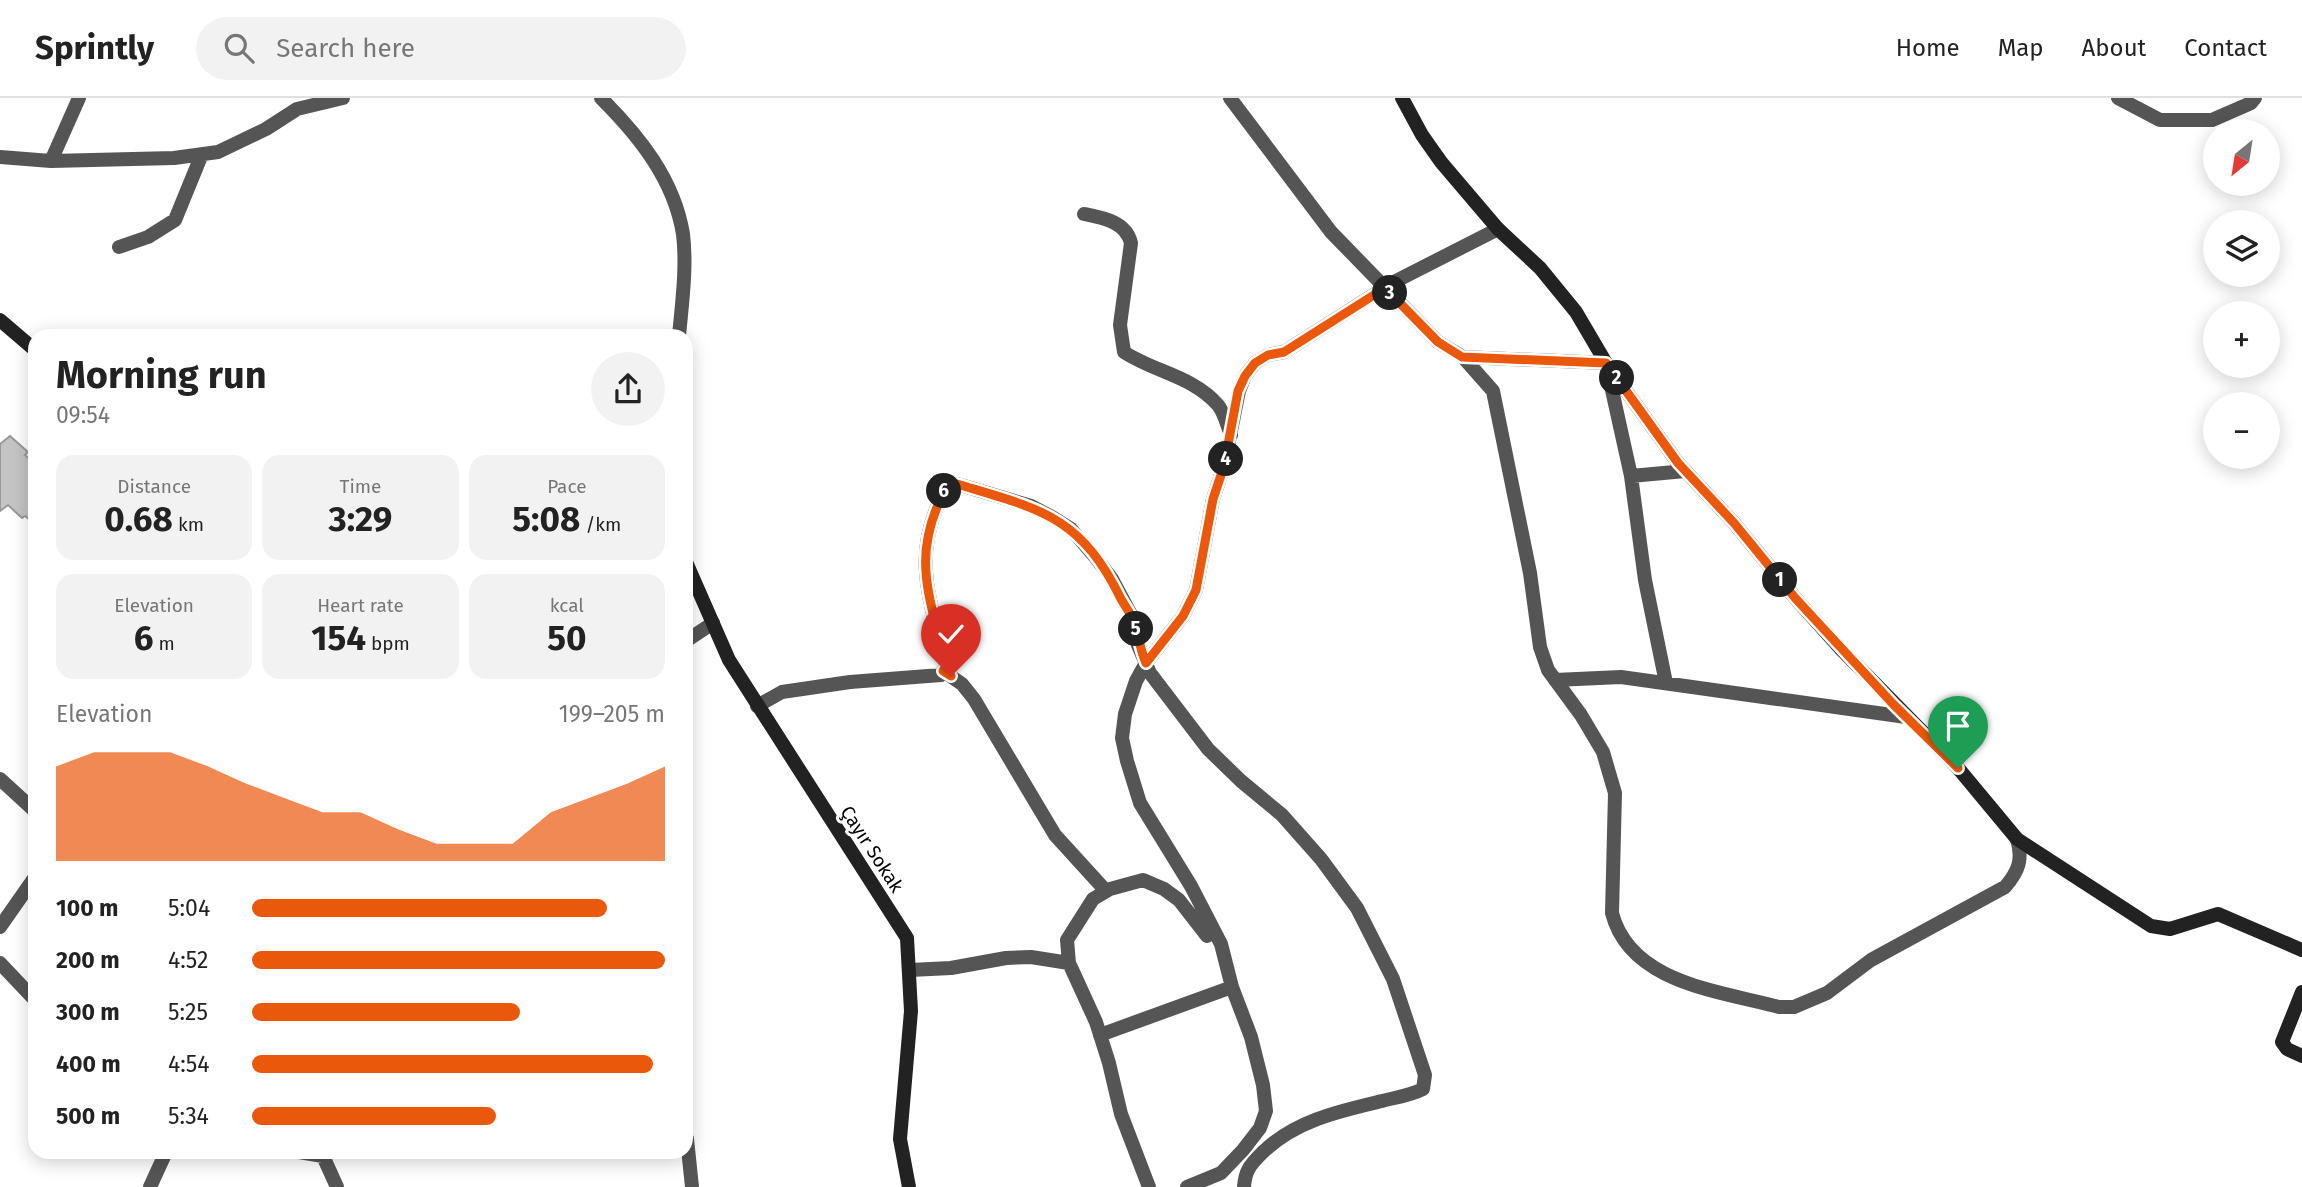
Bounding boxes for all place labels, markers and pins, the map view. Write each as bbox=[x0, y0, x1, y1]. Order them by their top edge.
pin: 3 bbox=[1372, 276, 1408, 310]
pin: 2 bbox=[1600, 360, 1634, 396]
pin: 4 bbox=[1208, 442, 1244, 476]
pin: 6 bbox=[926, 474, 962, 508]
pin: 1 bbox=[1762, 562, 1798, 598]
pin bbox=[921, 604, 981, 676]
pin: 5 bbox=[1118, 612, 1154, 646]
pin bbox=[1928, 696, 1988, 768]

